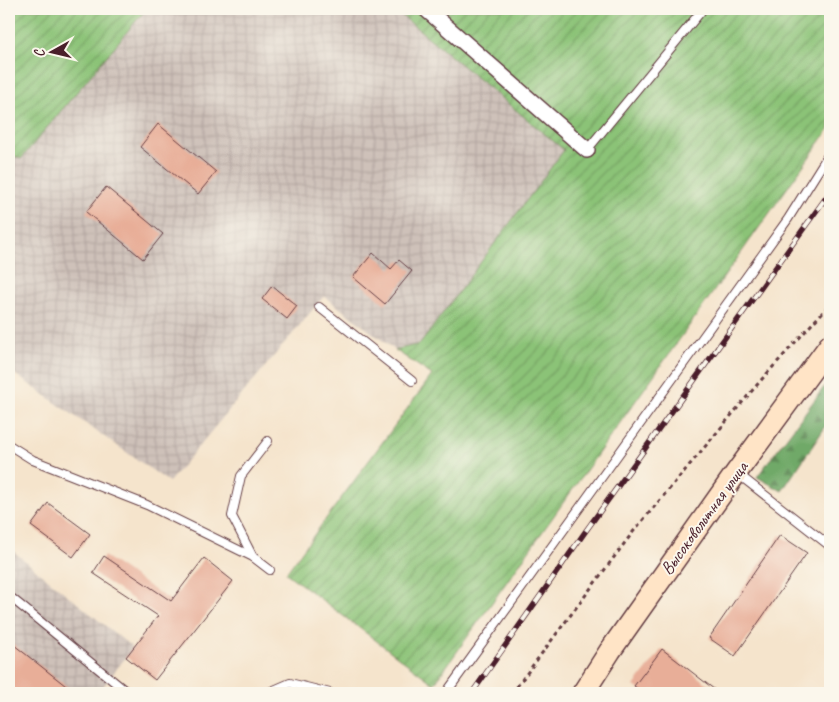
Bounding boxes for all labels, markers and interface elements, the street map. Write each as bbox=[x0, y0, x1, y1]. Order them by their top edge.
north arrow bbox=[28, 28, 78, 78]
text: С bbox=[30, 47, 49, 58]
street label: Высоковольтная улица bbox=[655, 455, 754, 579]

